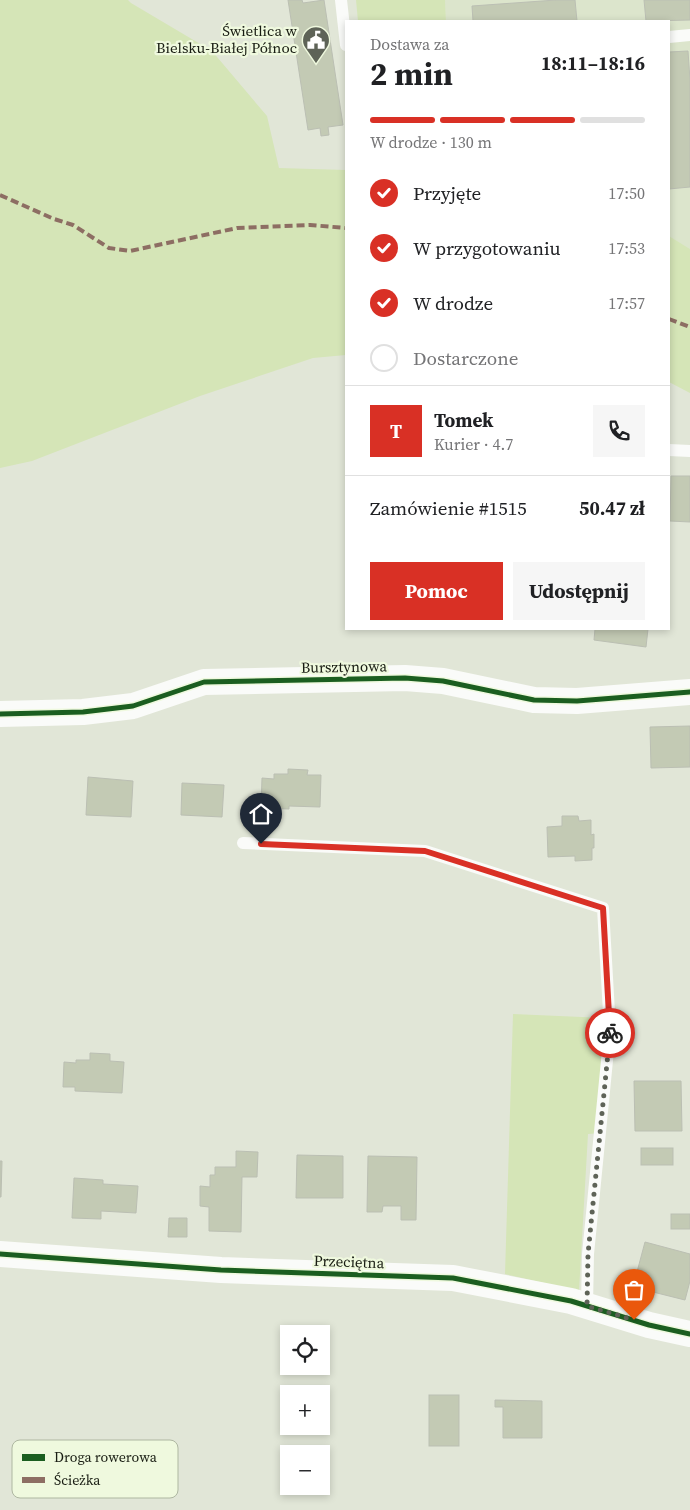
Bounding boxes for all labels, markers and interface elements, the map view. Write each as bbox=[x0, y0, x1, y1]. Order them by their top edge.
place label: Świetlica w Bielsku-Białej Północ bbox=[156, 20, 298, 58]
public building icon: Świetlica w Bielsku-Białej Północ bbox=[301, 25, 331, 64]
text: Dostawa za bbox=[370, 33, 449, 55]
text: 18:11–18:16 bbox=[541, 50, 645, 76]
text: 2 min bbox=[370, 52, 453, 96]
text: W drodze · 130 m bbox=[370, 131, 492, 153]
icon: check bbox=[370, 179, 398, 207]
text: Przyjęte bbox=[413, 180, 481, 206]
text: 17:50 bbox=[608, 182, 645, 204]
icon: check bbox=[370, 234, 398, 262]
text: W przygotowaniu bbox=[413, 235, 561, 261]
text: 17:53 bbox=[608, 237, 645, 259]
icon: check bbox=[370, 289, 398, 317]
text: W drodze bbox=[413, 290, 493, 316]
text: 17:57 bbox=[608, 292, 645, 314]
text: Dostarczone bbox=[413, 345, 518, 371]
button: phone bbox=[593, 405, 645, 457]
text: Tomek bbox=[434, 407, 494, 433]
text: T bbox=[390, 418, 402, 444]
text: Kurier · 4.7 bbox=[434, 433, 513, 455]
text: Zamówienie #1515 bbox=[370, 495, 527, 521]
text: 50.47 zł bbox=[579, 495, 645, 521]
button: Pomoc bbox=[370, 562, 503, 620]
button: Udostępnij bbox=[513, 562, 645, 620]
street label: Bursztynowa bbox=[301, 655, 388, 678]
pin bbox=[240, 793, 282, 844]
icon: home bbox=[247, 800, 275, 828]
courier bbox=[585, 1008, 635, 1058]
icon: bike bbox=[596, 1019, 624, 1047]
street label: Przeciętna bbox=[313, 1250, 385, 1273]
pin bbox=[613, 1269, 655, 1320]
icon: bag bbox=[620, 1276, 648, 1304]
map controls bbox=[280, 1325, 330, 1495]
button: locate bbox=[280, 1325, 330, 1375]
button: + bbox=[280, 1385, 330, 1435]
legend bbox=[12, 1440, 178, 1498]
button: − bbox=[280, 1445, 330, 1495]
text: Droga rowerowa bbox=[54, 1447, 158, 1467]
text: Ścieżka bbox=[54, 1470, 101, 1490]

